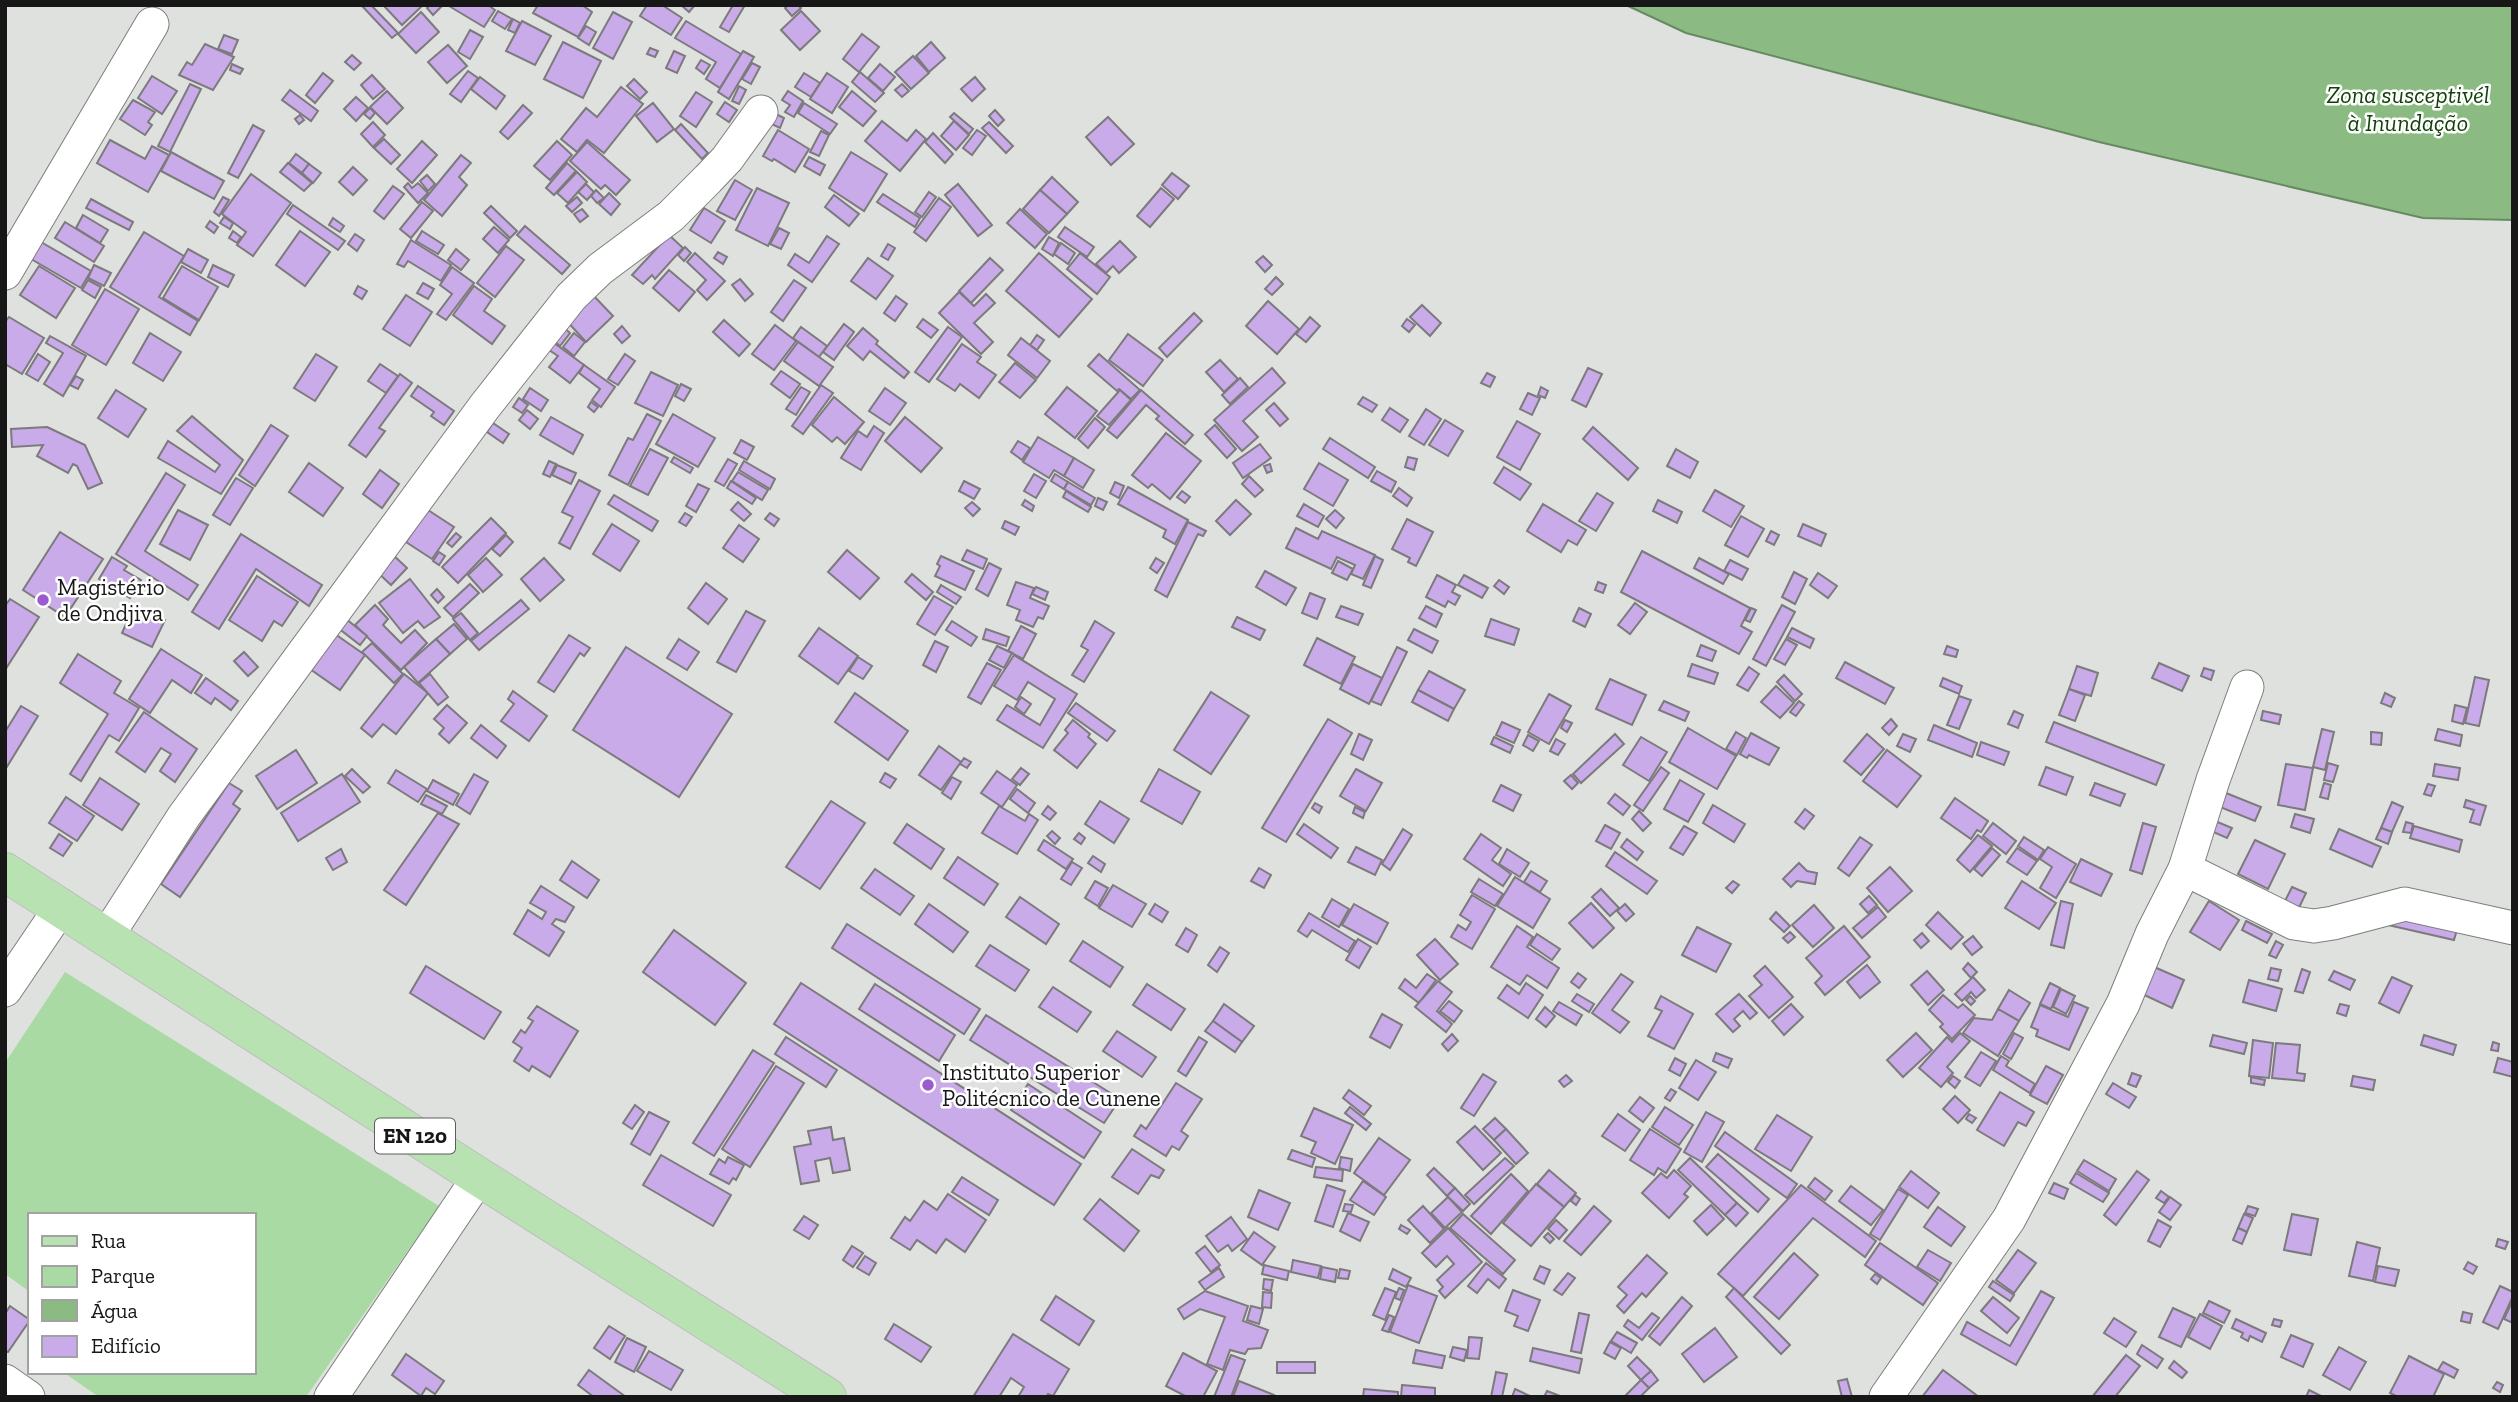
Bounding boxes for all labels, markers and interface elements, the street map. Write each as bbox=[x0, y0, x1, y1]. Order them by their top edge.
water label: Zona susceptivél à Inundação bbox=[2327, 80, 2489, 137]
place label: Magistério de Ondjiva bbox=[57, 573, 165, 627]
marker: Magistério de Ondjiva bbox=[35, 592, 51, 608]
place label: Instituto Superior Politécnico de Cunene bbox=[942, 1058, 1161, 1112]
marker: Instituto Superior Politécnico de Cunene bbox=[920, 1077, 936, 1093]
road number: EN 120 bbox=[375, 1118, 455, 1154]
legend bbox=[28, 1213, 256, 1374]
text: Rua bbox=[91, 1228, 126, 1253]
text: Parque bbox=[91, 1263, 155, 1288]
text: Água bbox=[91, 1298, 138, 1323]
text: Edifício bbox=[91, 1333, 161, 1358]

